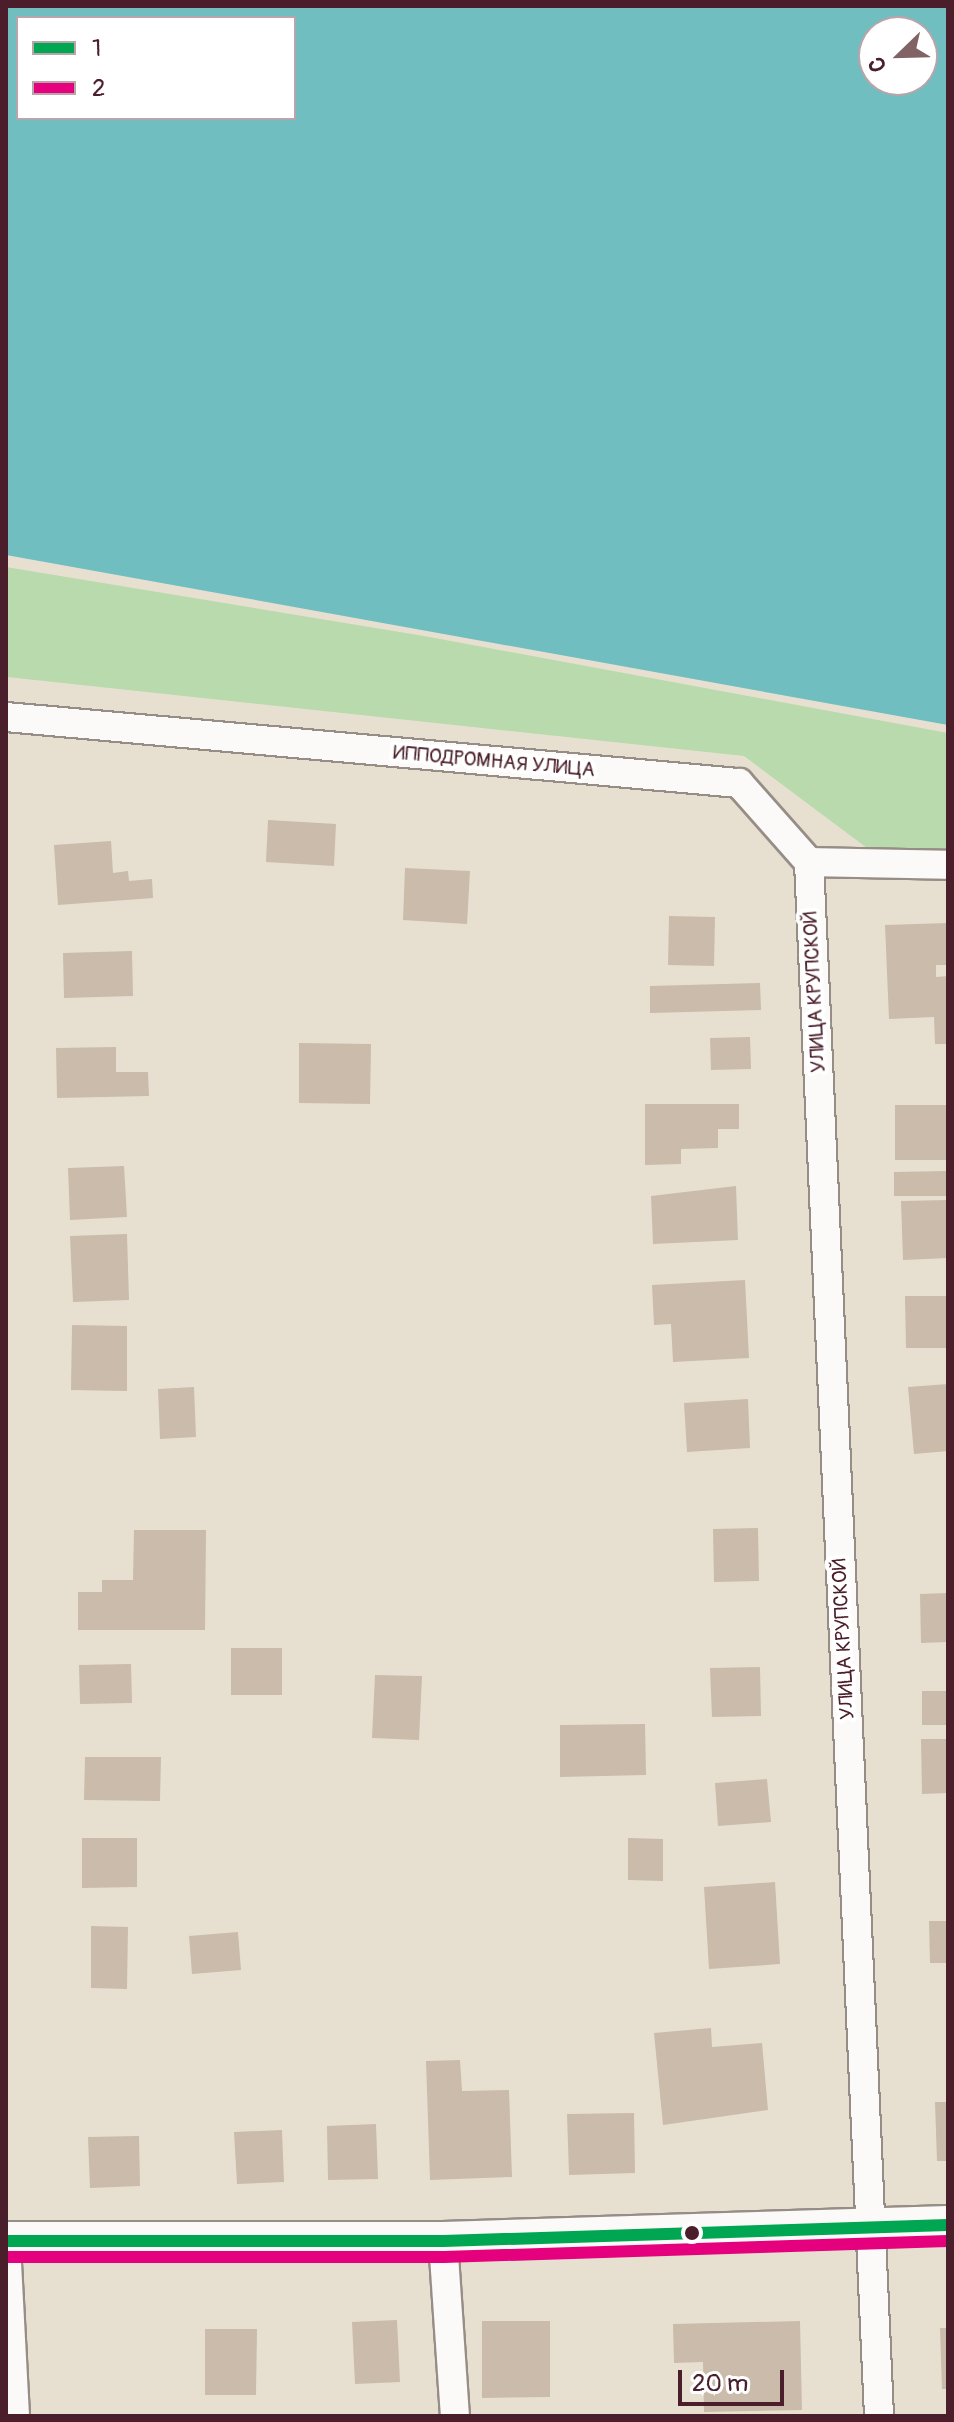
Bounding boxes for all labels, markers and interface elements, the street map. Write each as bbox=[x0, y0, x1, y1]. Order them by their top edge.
legend bbox=[16, 16, 296, 120]
north arrow bbox=[858, 16, 938, 96]
text: 1 bbox=[92, 34, 101, 63]
text: С bbox=[862, 53, 893, 76]
text: 2 bbox=[92, 74, 105, 103]
street label: ИППОДРОМНАЯ УЛИЦА bbox=[392, 740, 596, 782]
street label: УЛИЦА КРУПСКОЙ bbox=[798, 911, 830, 1073]
street label: УЛИЦА КРУПСКОЙ bbox=[827, 1558, 859, 1720]
unlabelled marker bbox=[684, 2225, 700, 2241]
scale bar bbox=[682, 2354, 788, 2404]
text: 20 m bbox=[692, 2369, 748, 2398]

